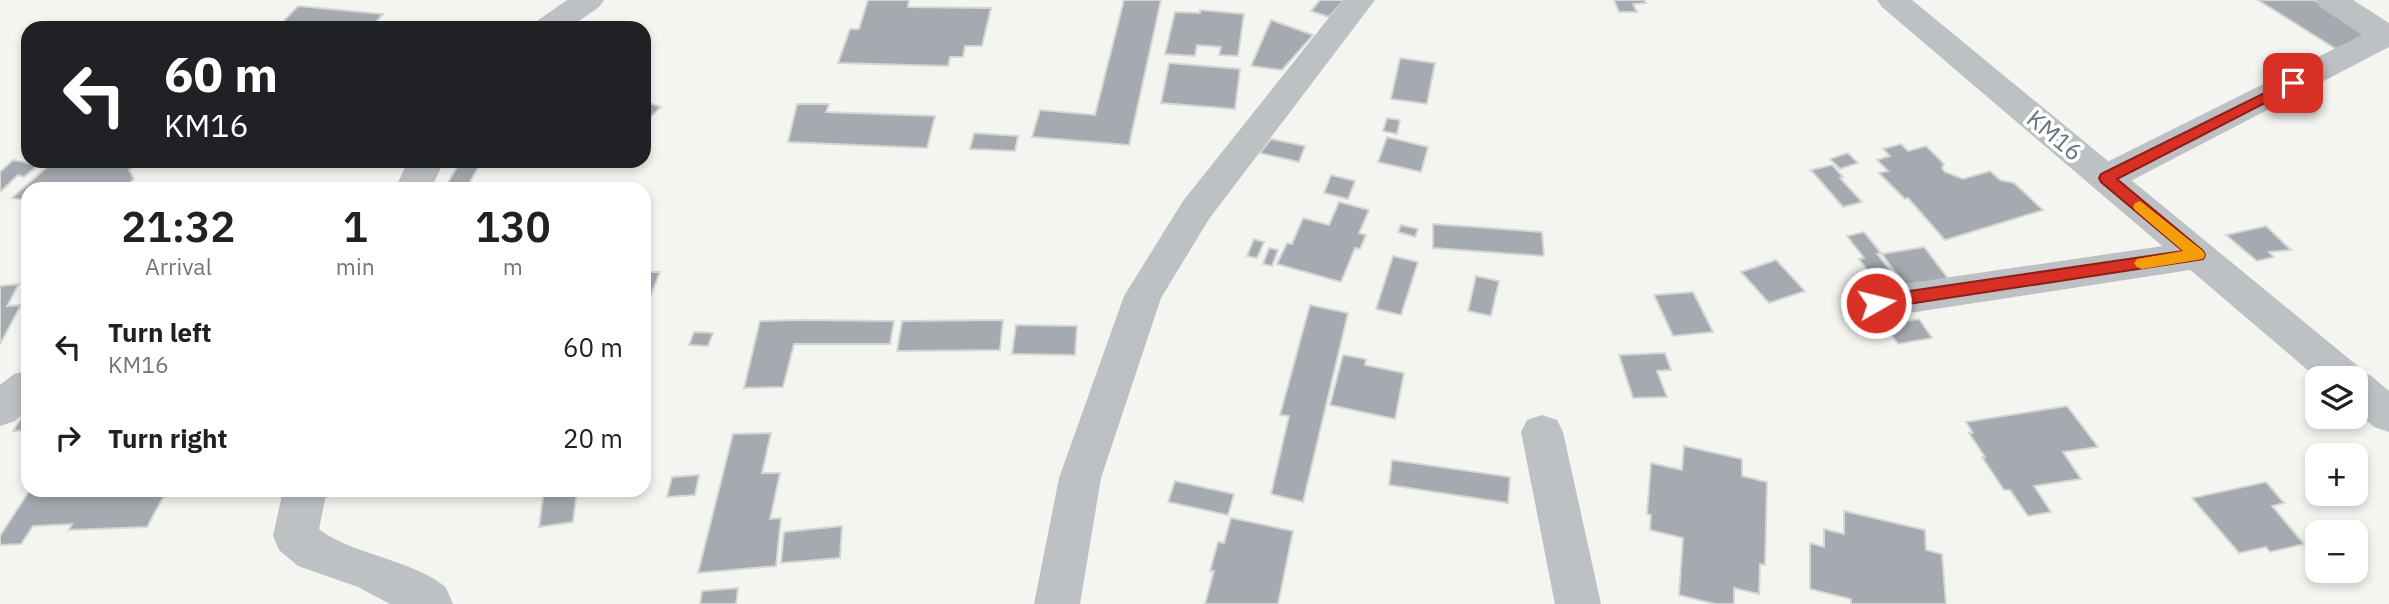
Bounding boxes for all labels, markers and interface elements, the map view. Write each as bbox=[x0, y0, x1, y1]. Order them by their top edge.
text: 60 m bbox=[164, 42, 278, 105]
icon: left bbox=[49, 49, 140, 140]
pin bbox=[2263, 53, 2323, 113]
icon: arrive bbox=[2274, 64, 2312, 102]
street label: KM16 bbox=[2020, 102, 2090, 168]
text: KM16 bbox=[164, 104, 249, 146]
text: 21:32 bbox=[121, 199, 236, 254]
text: 1 bbox=[343, 199, 368, 254]
text: 130 bbox=[475, 199, 551, 254]
text: Arrival bbox=[145, 251, 212, 281]
text: min bbox=[336, 251, 375, 281]
text: m bbox=[503, 251, 523, 281]
position arrow bbox=[1839, 266, 1913, 340]
text: Turn left bbox=[108, 315, 211, 349]
icon: left bbox=[49, 328, 87, 366]
text: 60 m bbox=[563, 330, 623, 364]
text: KM16 bbox=[108, 349, 169, 379]
map controls bbox=[2305, 366, 2368, 583]
button: layers bbox=[2305, 366, 2368, 429]
icon: right bbox=[49, 419, 87, 457]
text: Turn right bbox=[108, 421, 227, 455]
text: 20 m bbox=[563, 421, 623, 455]
button: + bbox=[2305, 443, 2368, 506]
button: − bbox=[2305, 520, 2368, 583]

